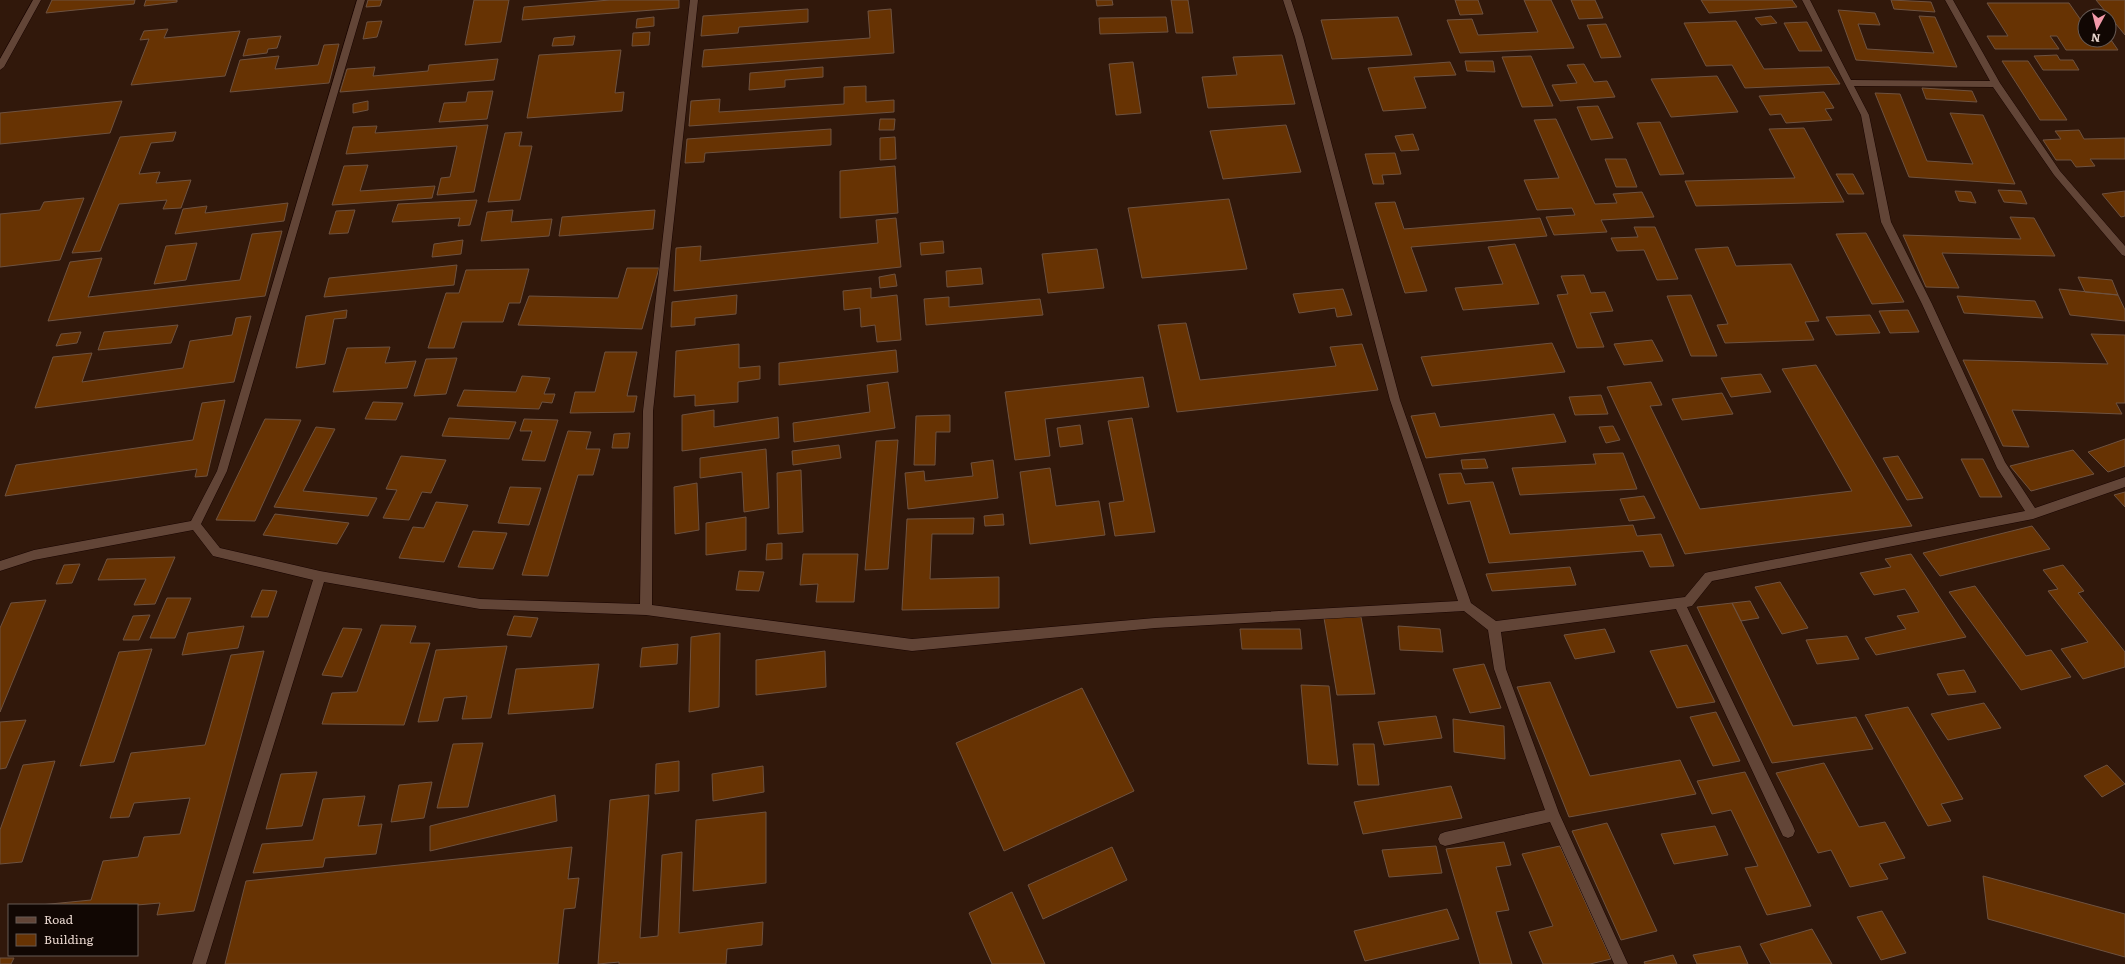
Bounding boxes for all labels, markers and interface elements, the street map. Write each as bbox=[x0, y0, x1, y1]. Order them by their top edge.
north arrow bbox=[2077, 8, 2117, 48]
text: N bbox=[2090, 30, 2101, 47]
legend bbox=[8, 904, 138, 956]
text: Road bbox=[44, 910, 74, 928]
text: Building bbox=[44, 930, 94, 948]

